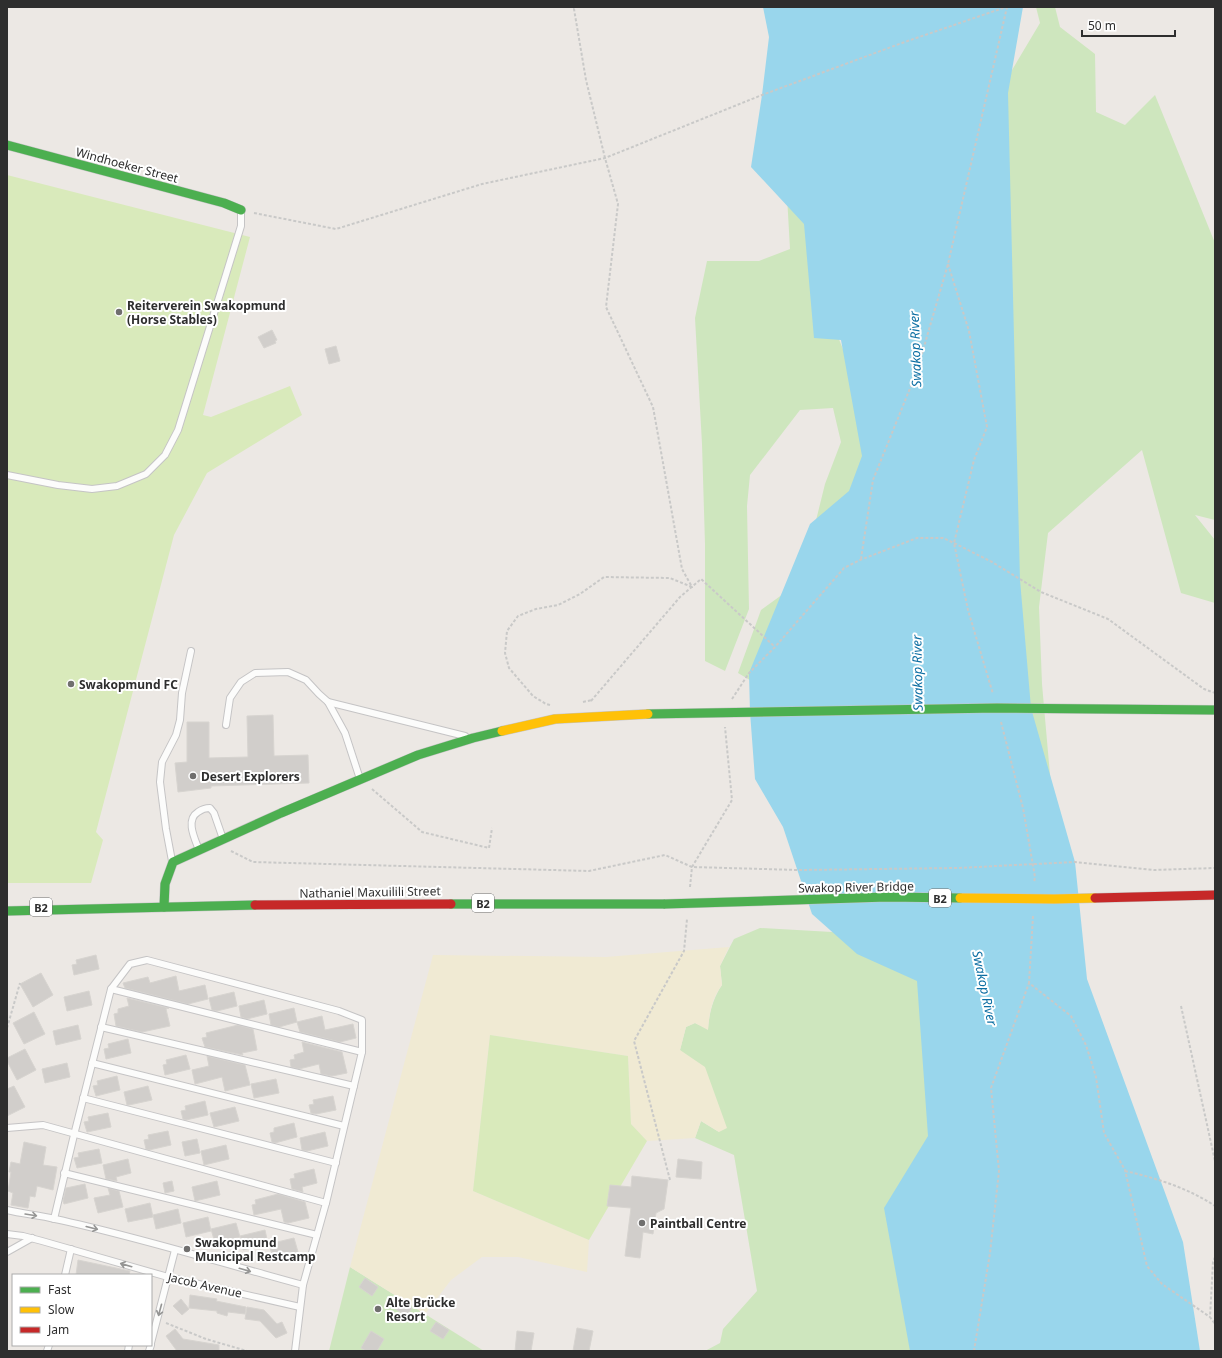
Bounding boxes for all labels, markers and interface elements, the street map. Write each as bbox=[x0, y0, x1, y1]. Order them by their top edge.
scale bar bbox=[1082, 12, 1175, 38]
text: 50 m bbox=[1088, 17, 1116, 34]
street label: Windhoeker Street bbox=[74, 143, 181, 187]
place label: Reiterverein Swakopmund (Horse Stables) bbox=[127, 297, 286, 328]
marker: Reiterverein Swakopmund (Horse Stables) bbox=[114, 307, 124, 317]
water label: Swakop River bbox=[905, 310, 925, 387]
water label: Swakop River bbox=[907, 634, 927, 711]
place label: Swakopmund FC bbox=[79, 676, 178, 693]
marker: Swakopmund FC bbox=[66, 679, 76, 689]
place label: Desert Explorers bbox=[201, 768, 300, 785]
marker: Desert Explorers bbox=[188, 771, 198, 781]
street label: Swakop River Bridge bbox=[798, 877, 914, 897]
street label: Nathaniel Maxuilili Street bbox=[299, 882, 441, 902]
road number: B2 bbox=[929, 889, 951, 907]
road number: B2 bbox=[472, 894, 494, 912]
road number: B2 bbox=[30, 898, 52, 916]
water label: Swakop River bbox=[968, 949, 1002, 1028]
one-way arrow bbox=[24, 1211, 37, 1219]
place label: Paintball Centre bbox=[650, 1215, 746, 1232]
marker: Paintball Centre bbox=[637, 1218, 647, 1228]
one-way arrow bbox=[86, 1225, 99, 1233]
place label: Swakopmund Municipal Restcamp bbox=[195, 1234, 316, 1265]
marker: Swakopmund Municipal Restcamp bbox=[182, 1244, 192, 1254]
one-way arrow bbox=[119, 1261, 132, 1268]
one-way arrow bbox=[238, 1267, 251, 1274]
street label: Jacob Avenue bbox=[165, 1268, 244, 1302]
legend bbox=[12, 1274, 152, 1346]
text: Fast bbox=[48, 1281, 72, 1298]
place label: Alte Brücke Resort bbox=[386, 1294, 455, 1325]
text: Slow bbox=[48, 1301, 75, 1318]
one-way arrow bbox=[156, 1303, 163, 1316]
marker: Alte Brücke Resort bbox=[373, 1304, 383, 1314]
text: Jam bbox=[47, 1321, 69, 1338]

